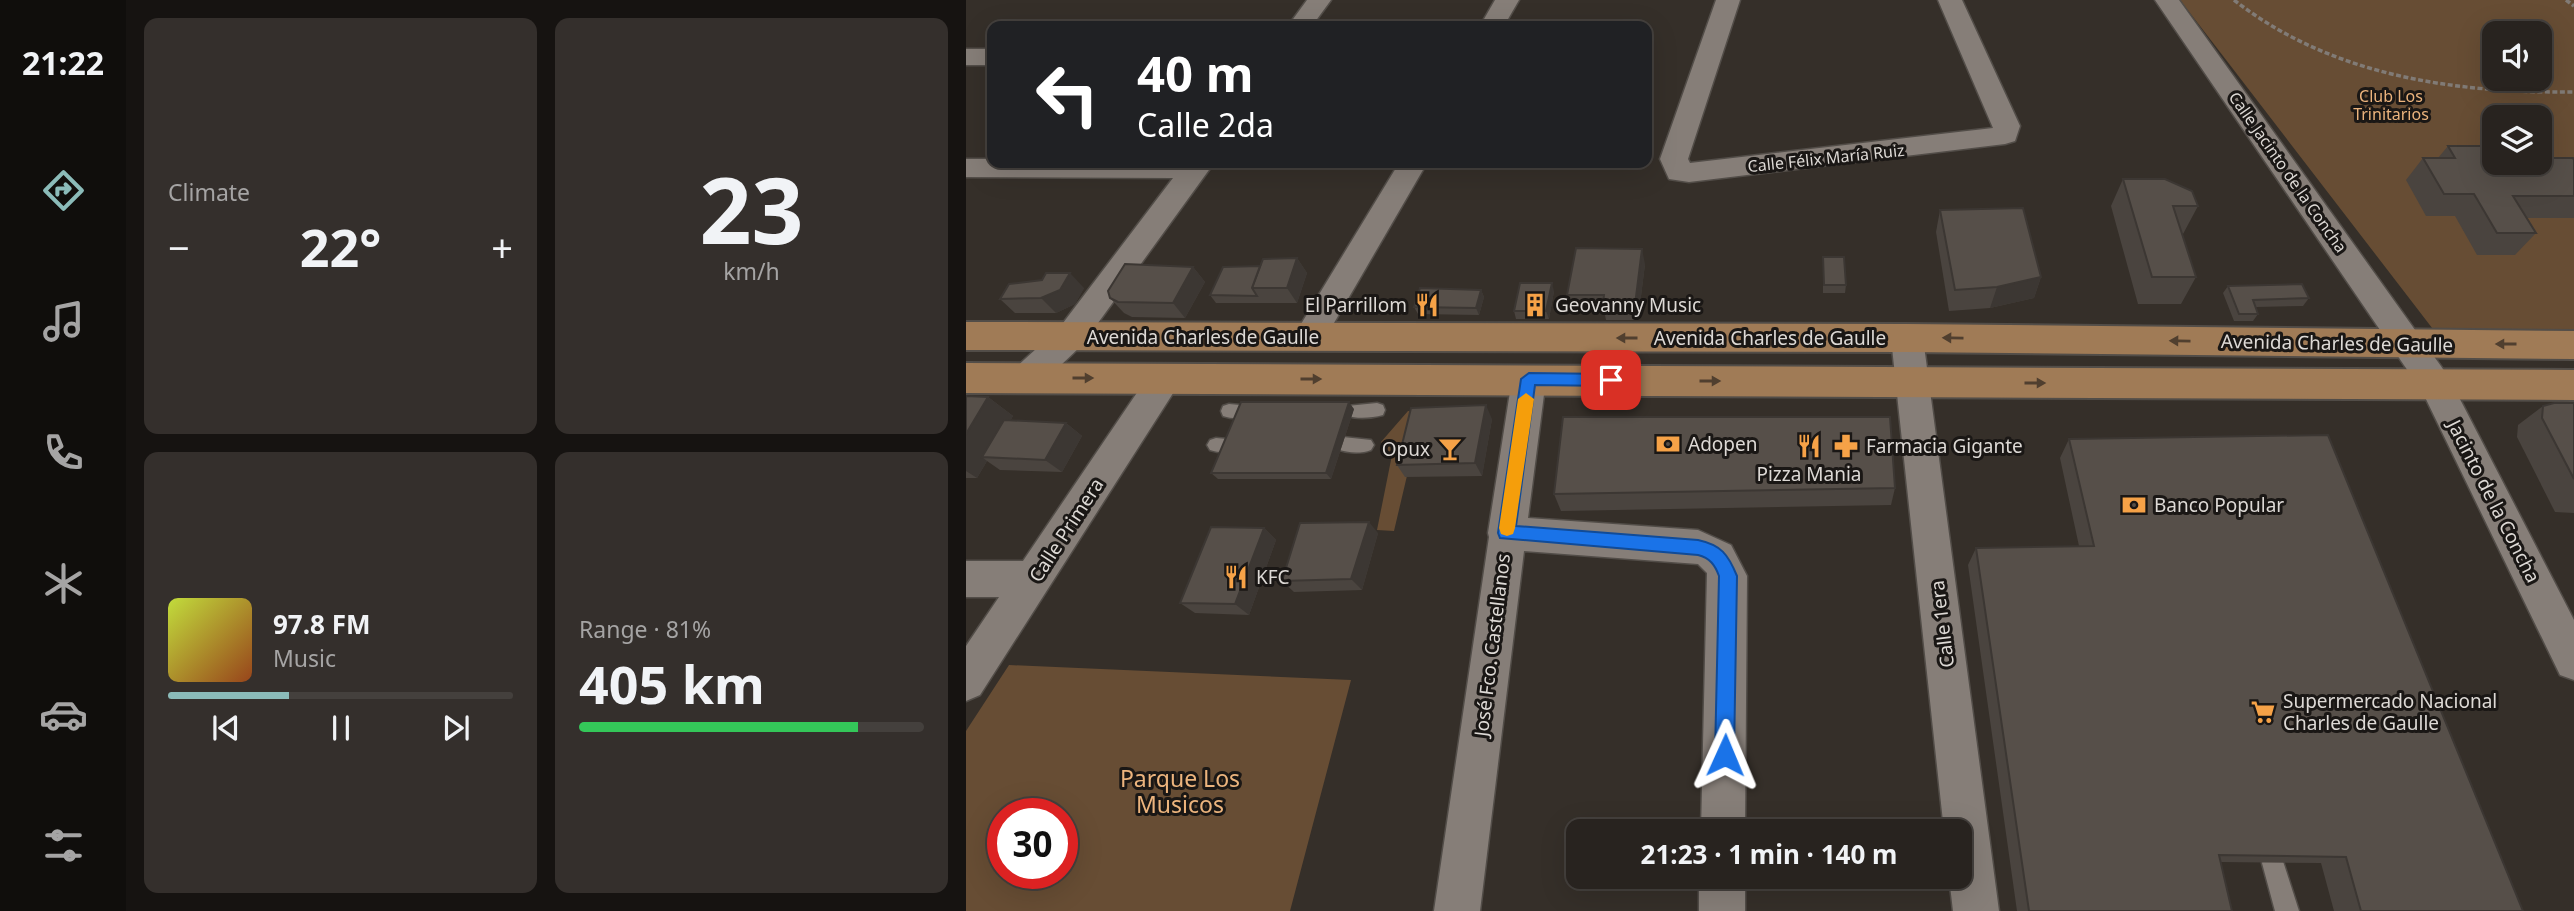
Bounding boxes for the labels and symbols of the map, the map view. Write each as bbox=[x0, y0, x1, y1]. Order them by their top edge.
park label: Club Los Trinitarios bbox=[2353, 85, 2429, 125]
street label: Calle Jacinto de la Concha bbox=[2224, 87, 2352, 257]
street label: Calle Félix María Ruiz bbox=[1746, 139, 1906, 177]
restaurant icon: El Parrillom bbox=[1413, 291, 1441, 319]
building icon: Geovanny Music bbox=[1521, 291, 1549, 319]
place label: El Parrillom bbox=[1305, 292, 1407, 318]
place label: Geovanny Music bbox=[1555, 292, 1701, 318]
street label: Avenida Charles de Gaulle bbox=[1087, 324, 1319, 350]
street label: Avenida Charles de Gaulle bbox=[1654, 325, 1886, 351]
street label: Avenida Charles de Gaulle bbox=[2221, 328, 2453, 358]
one-way arrow bbox=[1616, 332, 1638, 344]
one-way arrow bbox=[1942, 332, 1964, 344]
one-way arrow bbox=[2169, 335, 2191, 347]
one-way arrow bbox=[2495, 339, 2517, 350]
pin bbox=[1581, 350, 1641, 410]
one-way arrow bbox=[1072, 372, 1094, 384]
one-way arrow bbox=[1300, 373, 1322, 385]
one-way arrow bbox=[1699, 375, 1721, 387]
one-way arrow bbox=[2024, 377, 2046, 389]
street label: Jacinto de la Concha bbox=[2441, 413, 2546, 587]
bank icon: Adopen bbox=[1654, 430, 1682, 458]
place label: Adopen bbox=[1688, 431, 1757, 457]
restaurant icon: Pizza Mania bbox=[1795, 432, 1823, 460]
pharmacy icon: Farmacia Gigante bbox=[1832, 432, 1860, 460]
place label: Farmacia Gigante bbox=[1866, 433, 2023, 459]
bar icon: Opux bbox=[1436, 435, 1464, 463]
place label: Opux bbox=[1382, 436, 1430, 462]
place label: Pizza Mania bbox=[1756, 461, 1862, 487]
street label: Calle Primera bbox=[1023, 473, 1109, 587]
bank icon: Banco Popular bbox=[2120, 491, 2148, 519]
place label: Banco Popular bbox=[2154, 492, 2284, 518]
street label: José Fco. Castellanos bbox=[1468, 552, 1516, 740]
restaurant icon: KFC bbox=[1222, 563, 1250, 591]
place label: KFC bbox=[1256, 564, 1290, 590]
street label: Calle 1era bbox=[1924, 579, 1960, 669]
place label: Supermercado Nacional Charles de Gaulle bbox=[2283, 688, 2497, 736]
supermarket icon: Supermercado Nacional Charles de Gaulle bbox=[2249, 698, 2277, 726]
position arrow bbox=[1688, 718, 1762, 792]
park label: Parque Los Musicos bbox=[1120, 762, 1240, 820]
speed limit sign: 30 bbox=[987, 798, 1078, 889]

